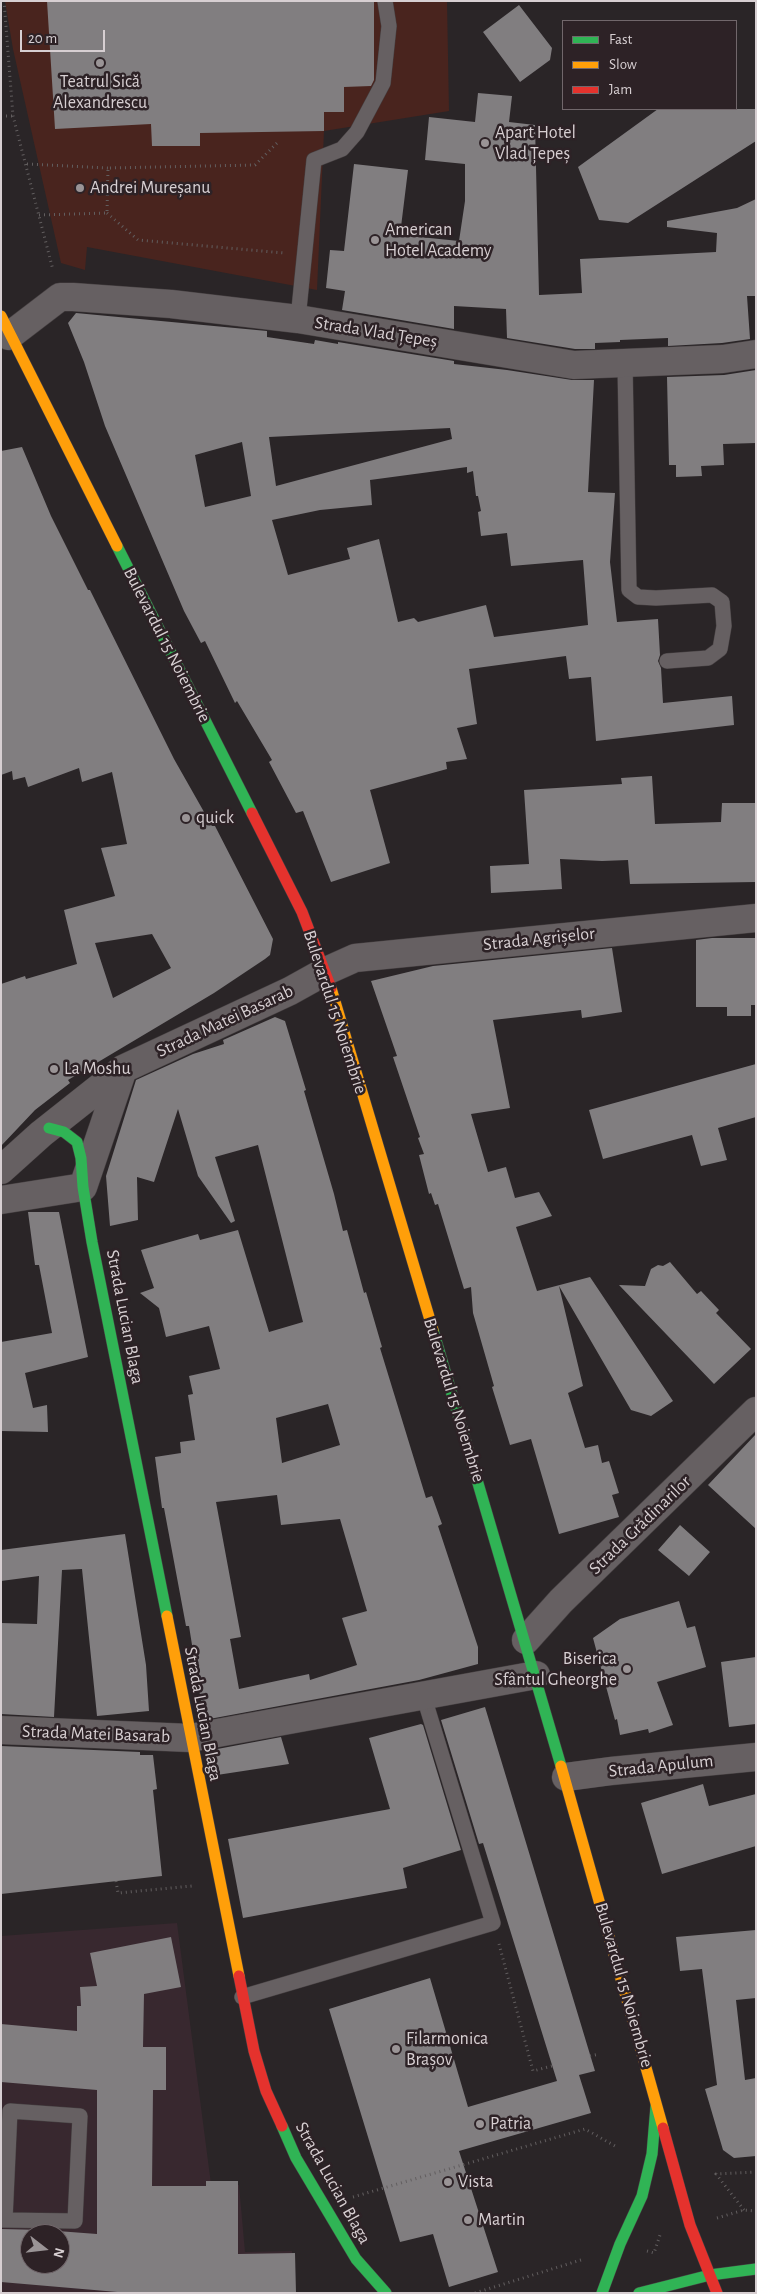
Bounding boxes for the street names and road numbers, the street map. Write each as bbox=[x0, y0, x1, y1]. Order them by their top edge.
street label: Strada Vlad Țepeș bbox=[313, 312, 439, 352]
street label: Bulevardul 15 Noiembrie bbox=[119, 564, 215, 726]
street label: Strada Agrișelor bbox=[482, 922, 596, 956]
street label: Bulevardul 15 Noiembrie bbox=[298, 927, 372, 1097]
street label: Strada Matei Basarab bbox=[153, 980, 297, 1062]
street label: Strada Lucian Blaga bbox=[101, 1248, 149, 1386]
street label: Bulevardul 15 Noiembrie bbox=[419, 1315, 489, 1485]
street label: Strada Grădinarilor bbox=[585, 1471, 695, 1579]
street label: Strada Lucian Blaga bbox=[179, 1645, 227, 1783]
street label: Strada Matei Basarab bbox=[22, 1721, 170, 1747]
street label: Strada Apulum bbox=[608, 1750, 714, 1782]
street label: Bulevardul 15 Noiembrie bbox=[590, 1900, 658, 2070]
street label: Strada Lucian Blaga bbox=[290, 2118, 376, 2248]

